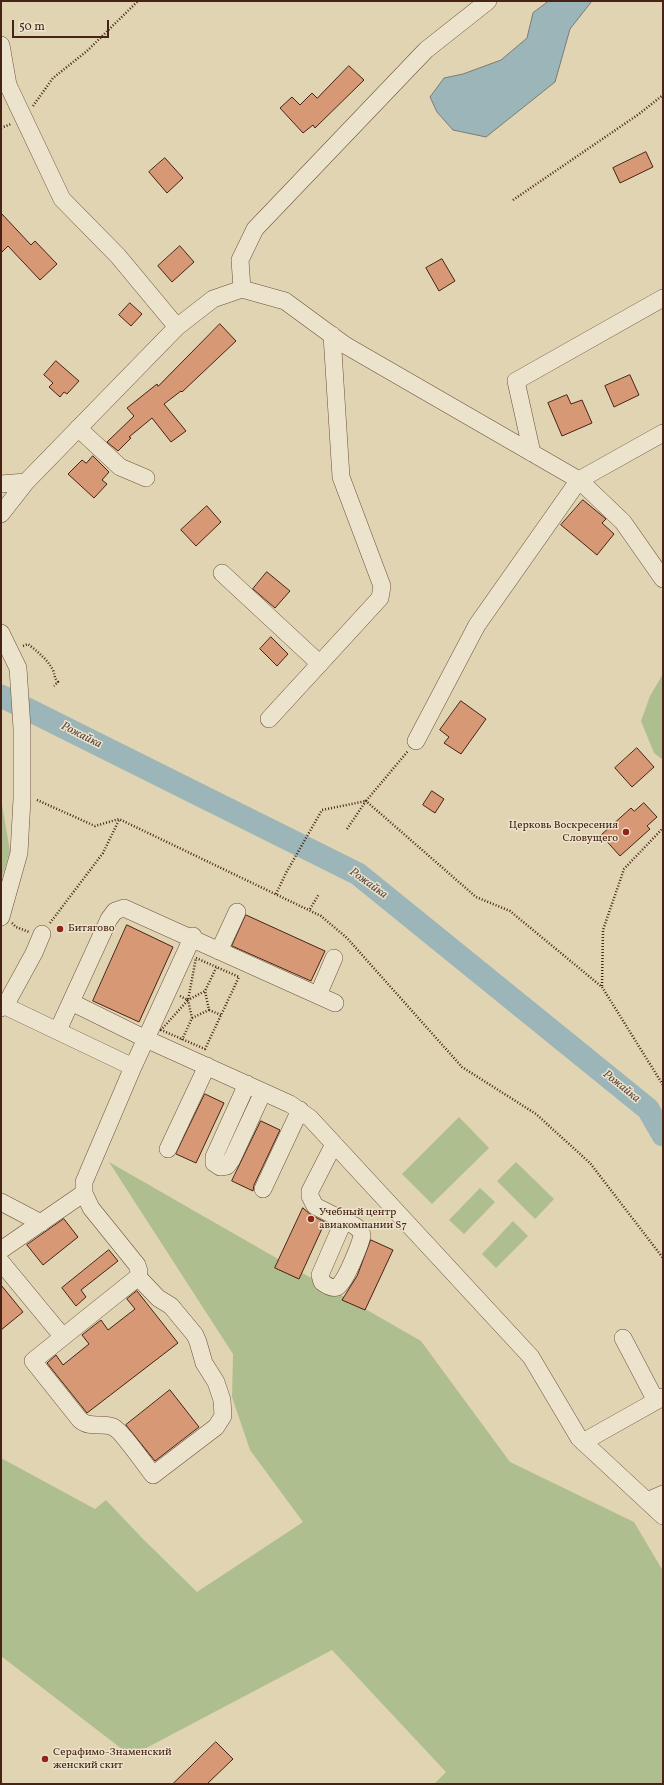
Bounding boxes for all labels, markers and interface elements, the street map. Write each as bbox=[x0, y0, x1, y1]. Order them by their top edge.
scale bar bbox=[14, 12, 111, 38]
text: 50 m bbox=[19, 19, 45, 35]
water label: Рожайка bbox=[58, 720, 104, 752]
place label: Церковь Воскресения Словущего bbox=[509, 819, 618, 845]
marker: Церковь Воскресения Словущего bbox=[621, 827, 631, 837]
water label: Рожайка bbox=[346, 865, 390, 903]
place label: Битягово bbox=[68, 922, 115, 936]
marker: Битягово bbox=[55, 924, 65, 934]
water label: Рожайка bbox=[599, 1068, 643, 1106]
place label: Учебный центр авиакомпании S7 bbox=[319, 1206, 407, 1232]
marker: Учебный центр авиакомпании S7 bbox=[306, 1214, 316, 1224]
place label: Серафимо-Знаменский женский скит bbox=[53, 1746, 172, 1772]
marker: Серафимо-Знаменский женский скит bbox=[40, 1754, 50, 1764]

